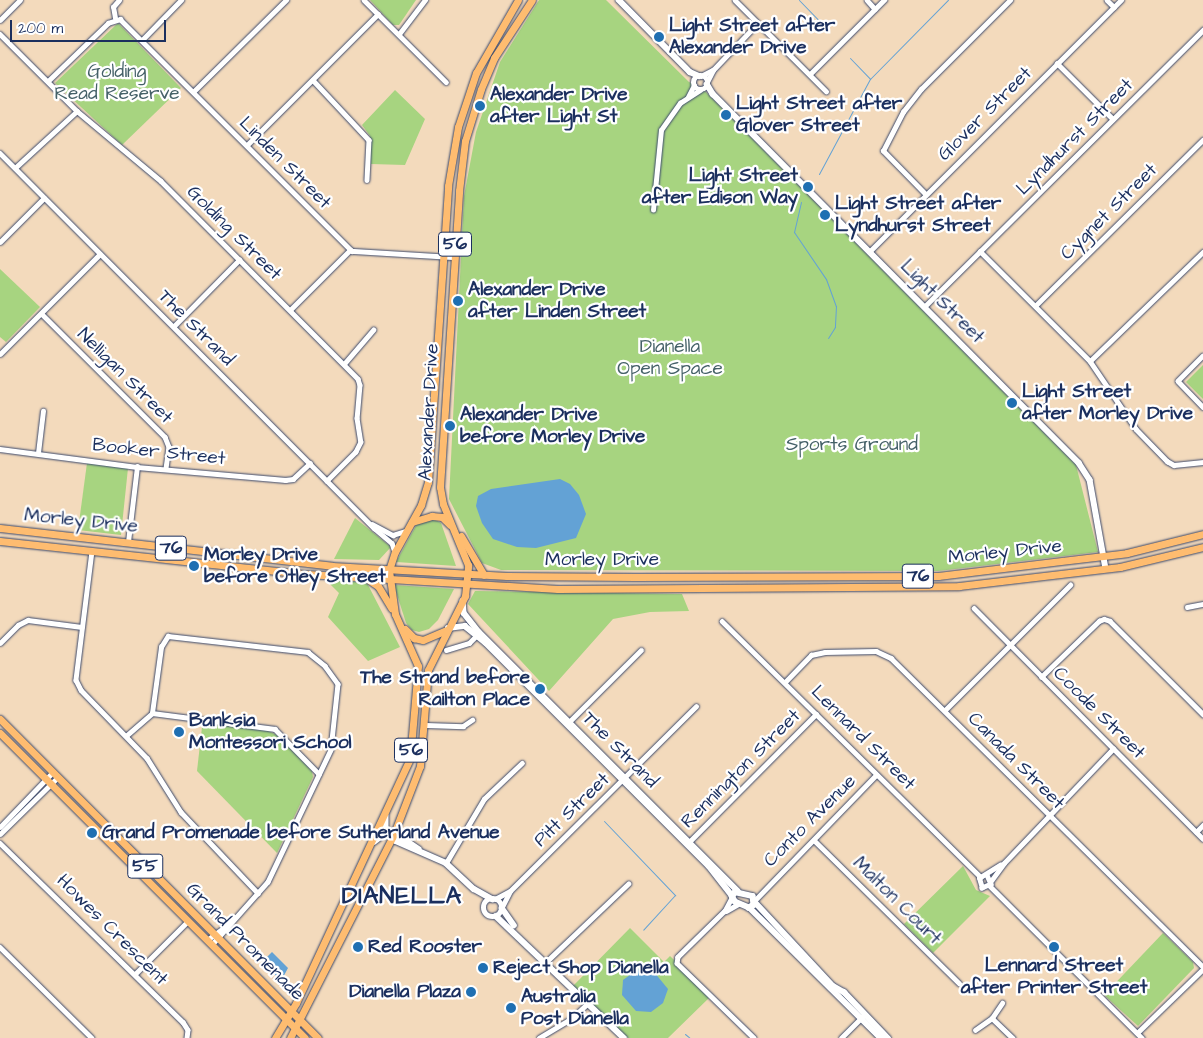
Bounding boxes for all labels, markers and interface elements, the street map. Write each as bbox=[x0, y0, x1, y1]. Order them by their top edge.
scale bar bbox=[12, 10, 169, 42]
place label: Light Street after Alexander Drive bbox=[669, 15, 835, 59]
text: 200 m bbox=[18, 18, 63, 39]
marker: Light Street after Alexander Drive bbox=[653, 31, 665, 43]
park label: Golding Read Reserve bbox=[54, 61, 180, 105]
street label: Glover Street bbox=[933, 62, 1037, 166]
street label: Lyndhurst Street bbox=[1012, 74, 1138, 200]
place label: Alexander Drive after Light St bbox=[490, 84, 627, 128]
place label: Light Street after Glover Street bbox=[736, 93, 902, 137]
marker: Alexander Drive after Light St bbox=[474, 100, 486, 112]
marker: Light Street after Glover Street bbox=[720, 109, 732, 121]
street label: Linden Street bbox=[234, 112, 336, 214]
street label: Cygnet Street bbox=[1056, 159, 1162, 265]
place label: Light Street after Edison Way bbox=[642, 165, 798, 209]
street label: Golding Street bbox=[182, 181, 286, 285]
marker: Light Street after Edison Way bbox=[802, 181, 814, 193]
place label: Light Street after Lyndhurst Street bbox=[835, 193, 1001, 237]
marker: Light Street after Lyndhurst Street bbox=[819, 209, 831, 221]
road number: 56 bbox=[438, 228, 472, 260]
street label: Light Street bbox=[895, 255, 989, 349]
place label: Alexander Drive after Linden Street bbox=[468, 279, 646, 323]
street label: The Strand bbox=[153, 285, 239, 371]
marker: Alexander Drive after Linden Street bbox=[452, 295, 464, 307]
street label: Nelligan Street bbox=[72, 323, 178, 429]
park label: Dianella Open Space bbox=[617, 336, 723, 380]
street label: Alexander Drive bbox=[414, 343, 444, 481]
place label: Light Street after Morley Drive bbox=[1022, 381, 1193, 425]
marker: Light Street after Morley Drive bbox=[1006, 397, 1018, 409]
place label: Alexander Drive before Morley Drive bbox=[460, 404, 645, 448]
marker: Alexander Drive before Morley Drive bbox=[444, 420, 456, 432]
street label: Booker Street bbox=[91, 434, 227, 470]
park label: Sports Ground bbox=[786, 434, 918, 456]
street label: Morley Drive bbox=[23, 504, 139, 538]
road number: 76 bbox=[155, 532, 187, 564]
street label: Morley Drive bbox=[947, 535, 1063, 569]
place label: Morley Drive before Otley Street bbox=[204, 544, 386, 588]
street label: Morley Drive bbox=[545, 549, 659, 571]
marker: Morley Drive before Otley Street bbox=[188, 560, 200, 572]
road number: 76 bbox=[902, 560, 934, 592]
street label: Coode Street bbox=[1048, 662, 1150, 764]
place label: The Strand before Railton Place bbox=[360, 667, 530, 711]
street label: Lennard Street bbox=[806, 681, 920, 795]
marker: The Strand before Railton Place bbox=[534, 683, 546, 695]
street label: Rennington Street bbox=[677, 705, 805, 833]
street label: The Strand bbox=[577, 707, 663, 793]
street label: Canada Street bbox=[963, 708, 1069, 814]
place label: Banksia Montessori School bbox=[189, 710, 352, 754]
marker: Banksia Montessori School bbox=[173, 726, 185, 738]
road number: 56 bbox=[394, 734, 428, 766]
street label: Pitt Street bbox=[529, 768, 615, 852]
street label: Conto Avenue bbox=[759, 770, 861, 872]
place label: Grand Promenade before Sutherland Avenue bbox=[102, 822, 500, 844]
marker: Grand Promenade before Sutherland Avenue bbox=[86, 827, 98, 839]
road number: 55 bbox=[126, 850, 164, 881]
street label: Malton Court bbox=[848, 852, 946, 950]
street label: Howes Crescent bbox=[52, 870, 172, 990]
street label: Grand Promenade bbox=[181, 878, 309, 1006]
district label: DIANELLA bbox=[341, 883, 463, 911]
place label: Red Rooster bbox=[368, 936, 482, 958]
marker: Red Rooster bbox=[352, 941, 364, 953]
marker: Lennard Street after Printer Street bbox=[1048, 941, 1060, 953]
place label: Lennard Street after Printer Street bbox=[961, 955, 1147, 999]
place label: Reject Shop Dianella bbox=[493, 957, 669, 979]
marker: Reject Shop Dianella bbox=[477, 962, 489, 974]
place label: Dianella Plaza bbox=[349, 981, 461, 1003]
marker: Dianella Plaza bbox=[465, 986, 477, 998]
place label: Australia Post Dianella bbox=[521, 986, 629, 1030]
marker: Australia Post Dianella bbox=[505, 1002, 517, 1014]

